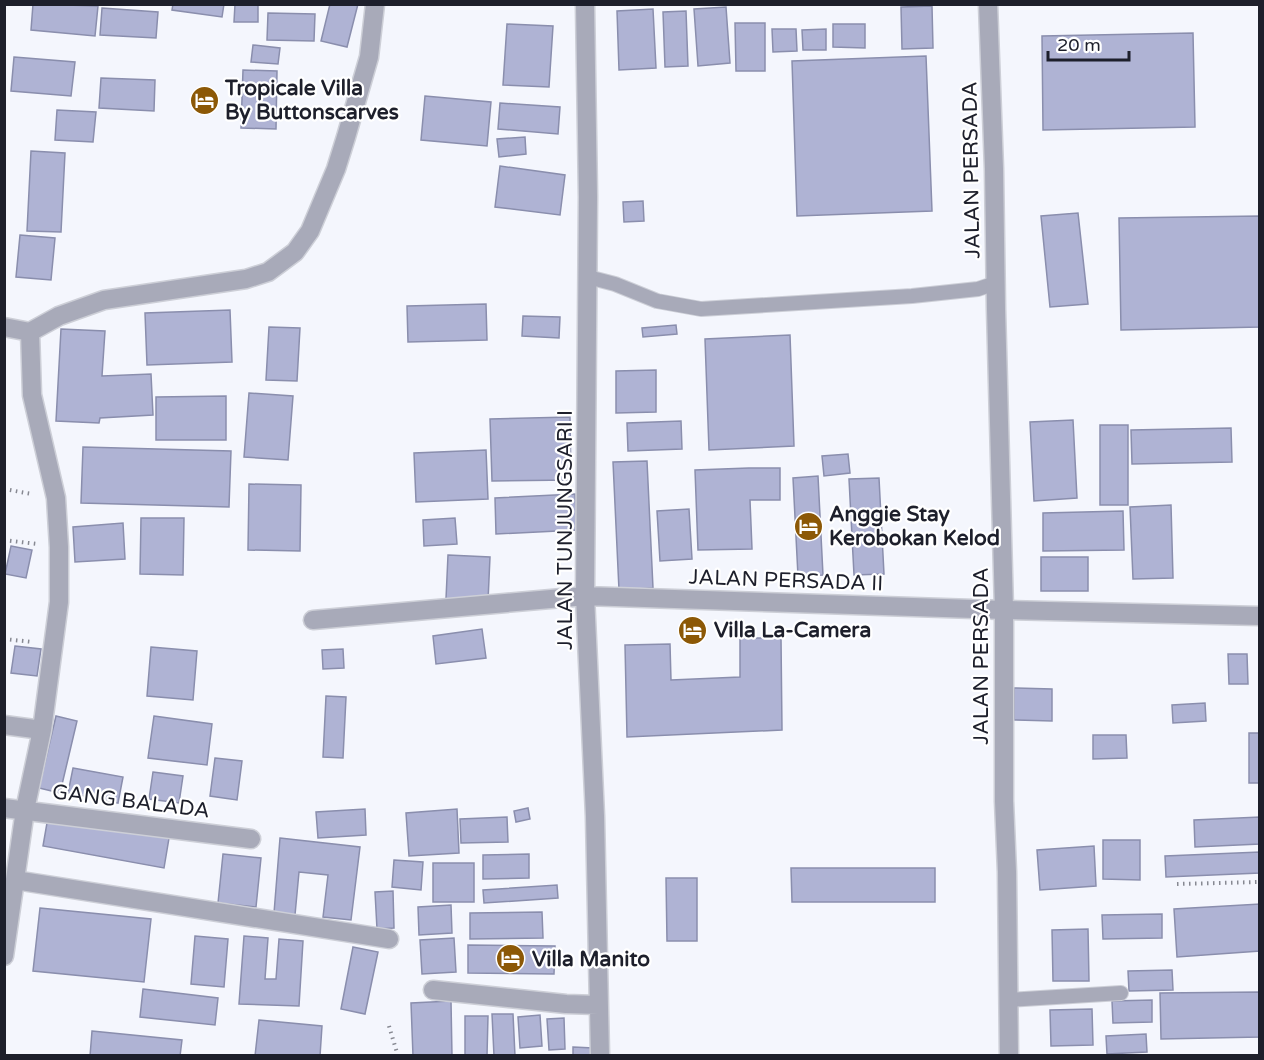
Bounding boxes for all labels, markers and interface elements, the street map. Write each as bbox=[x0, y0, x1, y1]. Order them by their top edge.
scale bar bbox=[1048, 24, 1129, 62]
text: 20 m bbox=[1057, 34, 1101, 56]
place label: Tropicale Villa By Buttonscarves bbox=[224, 76, 399, 125]
street label: JALAN PERSADA bbox=[957, 81, 986, 259]
hotel icon: Tropicale Villa By Buttonscarves bbox=[188, 84, 220, 116]
street label: JALAN TUNJUNGSARI I bbox=[553, 410, 578, 650]
place label: Anggie Stay Kerobokan Kelod bbox=[829, 502, 1000, 551]
hotel icon: Anggie Stay Kerobokan Kelod bbox=[792, 510, 824, 542]
street label: JALAN PERSADA II bbox=[688, 565, 884, 596]
street label: JALAN PERSADA bbox=[969, 567, 994, 745]
hotel icon: Villa La-Camera bbox=[677, 614, 709, 646]
place label: Villa La-Camera bbox=[714, 618, 871, 643]
street label: GANG BALADA bbox=[51, 779, 211, 824]
hotel icon: Villa Manito bbox=[495, 943, 527, 975]
place label: Villa Manito bbox=[532, 947, 650, 972]

